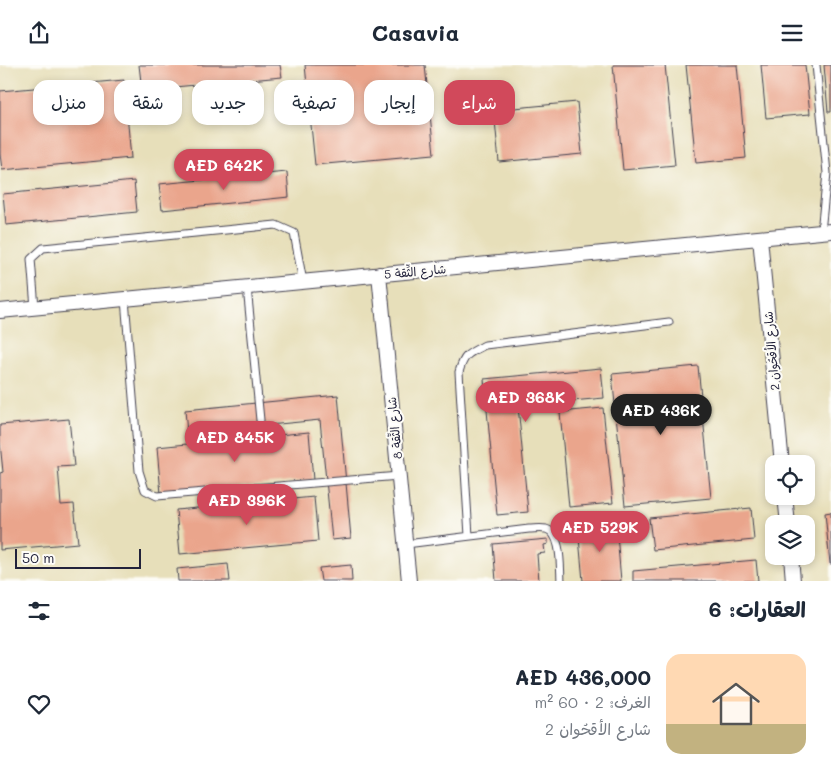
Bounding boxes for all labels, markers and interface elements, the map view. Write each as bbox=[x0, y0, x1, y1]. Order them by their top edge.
text: Casavia bbox=[372, 18, 459, 47]
icon: share bbox=[25, 19, 53, 47]
icon: menu bbox=[778, 19, 806, 47]
chip: منزل bbox=[33, 80, 104, 125]
chip: شقة bbox=[114, 80, 182, 125]
chip: جديد bbox=[192, 80, 264, 125]
chip: تصفية bbox=[274, 80, 354, 125]
chip: إيجار bbox=[364, 80, 434, 125]
chip: شراء bbox=[444, 80, 515, 125]
pin: AED 642K bbox=[172, 149, 276, 191]
text: AED 642K bbox=[185, 154, 263, 175]
street label: شارع الثِّقة 5 bbox=[383, 260, 447, 284]
street label: شارع الأقحُوان 2 bbox=[760, 311, 784, 391]
pin: AED 368K bbox=[474, 381, 578, 423]
text: AED 368K bbox=[487, 386, 565, 407]
pin: AED 436K bbox=[609, 393, 713, 436]
street label: شارع الثِّقة 8 bbox=[383, 396, 407, 460]
text: AED 436K bbox=[622, 399, 700, 420]
pin: AED 845K bbox=[183, 421, 287, 463]
text: AED 845K bbox=[196, 426, 274, 447]
map controls bbox=[765, 455, 815, 565]
button: locate bbox=[765, 455, 815, 505]
pin: AED 396K bbox=[195, 483, 299, 526]
text: AED 396K bbox=[208, 489, 286, 510]
pin: AED 529K bbox=[548, 511, 652, 553]
button: layers bbox=[765, 515, 815, 565]
text: AED 529K bbox=[561, 516, 639, 537]
scale bar bbox=[15, 546, 141, 569]
text: 50 m bbox=[22, 548, 54, 567]
text: العقارات: 6 bbox=[709, 595, 806, 622]
icon: filters bbox=[25, 597, 53, 625]
text: AED 436,000 bbox=[515, 663, 651, 690]
icon: home bbox=[706, 674, 766, 734]
icon: heart bbox=[25, 690, 53, 718]
text: الغرف: 2 · 60 m² bbox=[534, 691, 651, 712]
text: شارع الأقحُوان 2 bbox=[545, 718, 651, 739]

